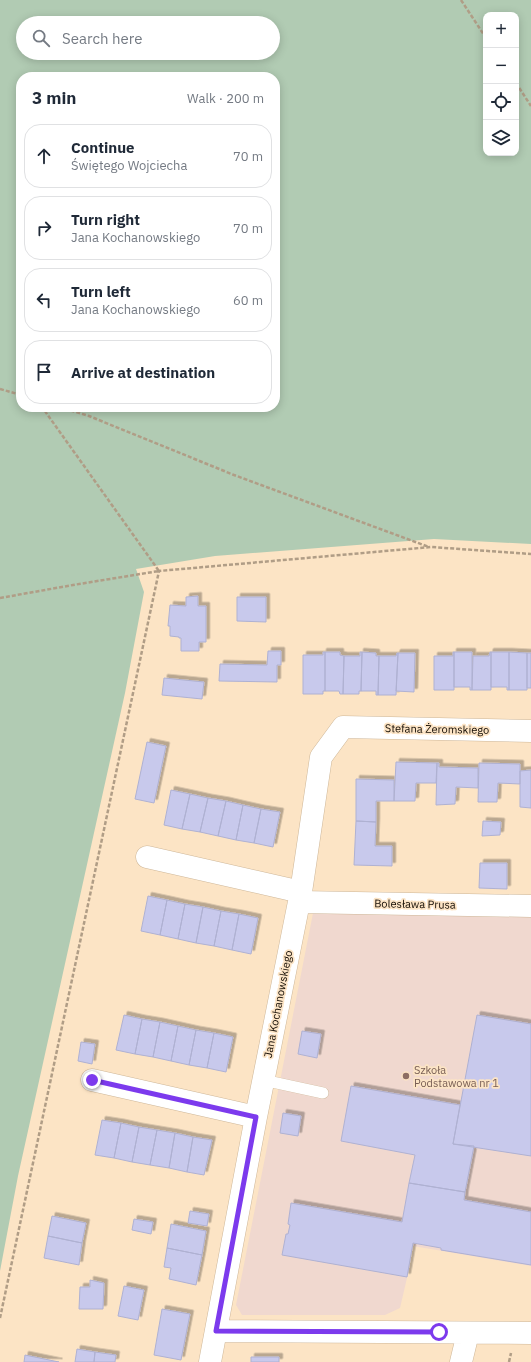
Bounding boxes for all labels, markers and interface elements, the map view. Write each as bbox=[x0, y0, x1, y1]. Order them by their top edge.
map controls bbox=[483, 12, 519, 156]
button: + bbox=[483, 12, 519, 48]
search box bbox=[16, 16, 280, 60]
icon: search bbox=[30, 27, 52, 49]
text: Search here bbox=[62, 29, 142, 48]
button: − bbox=[483, 48, 519, 84]
button: locate bbox=[483, 84, 519, 120]
text: 3 min bbox=[32, 87, 76, 109]
text: Walk · 200 m bbox=[187, 90, 264, 107]
button: layers bbox=[483, 120, 519, 156]
text: Continue bbox=[71, 138, 135, 157]
icon: ahead bbox=[33, 145, 55, 167]
text: 70 m bbox=[233, 148, 263, 165]
text: Świętego Wojciecha bbox=[71, 157, 187, 174]
text: Turn right bbox=[71, 210, 140, 229]
icon: right bbox=[33, 217, 55, 239]
text: 70 m bbox=[233, 220, 263, 237]
text: Jana Kochanowskiego bbox=[71, 229, 200, 246]
text: Turn left bbox=[71, 282, 131, 301]
icon: left bbox=[33, 289, 55, 311]
text: 60 m bbox=[233, 292, 263, 309]
text: Jana Kochanowskiego bbox=[71, 301, 200, 318]
icon: arrive bbox=[33, 361, 55, 383]
text: Arrive at destination bbox=[71, 363, 215, 382]
street label: Stefana Żeromskiego bbox=[385, 721, 489, 737]
street label: Bolesława Prusa bbox=[374, 896, 456, 912]
street label: Jana Kochanowskiego bbox=[261, 949, 295, 1059]
place label: Szkoła Podstawowa nr 1 bbox=[414, 1063, 499, 1090]
route end bbox=[83, 1071, 101, 1089]
marker: Szkoła Podstawowa nr 1 bbox=[401, 1071, 411, 1081]
route start bbox=[430, 1323, 448, 1341]

